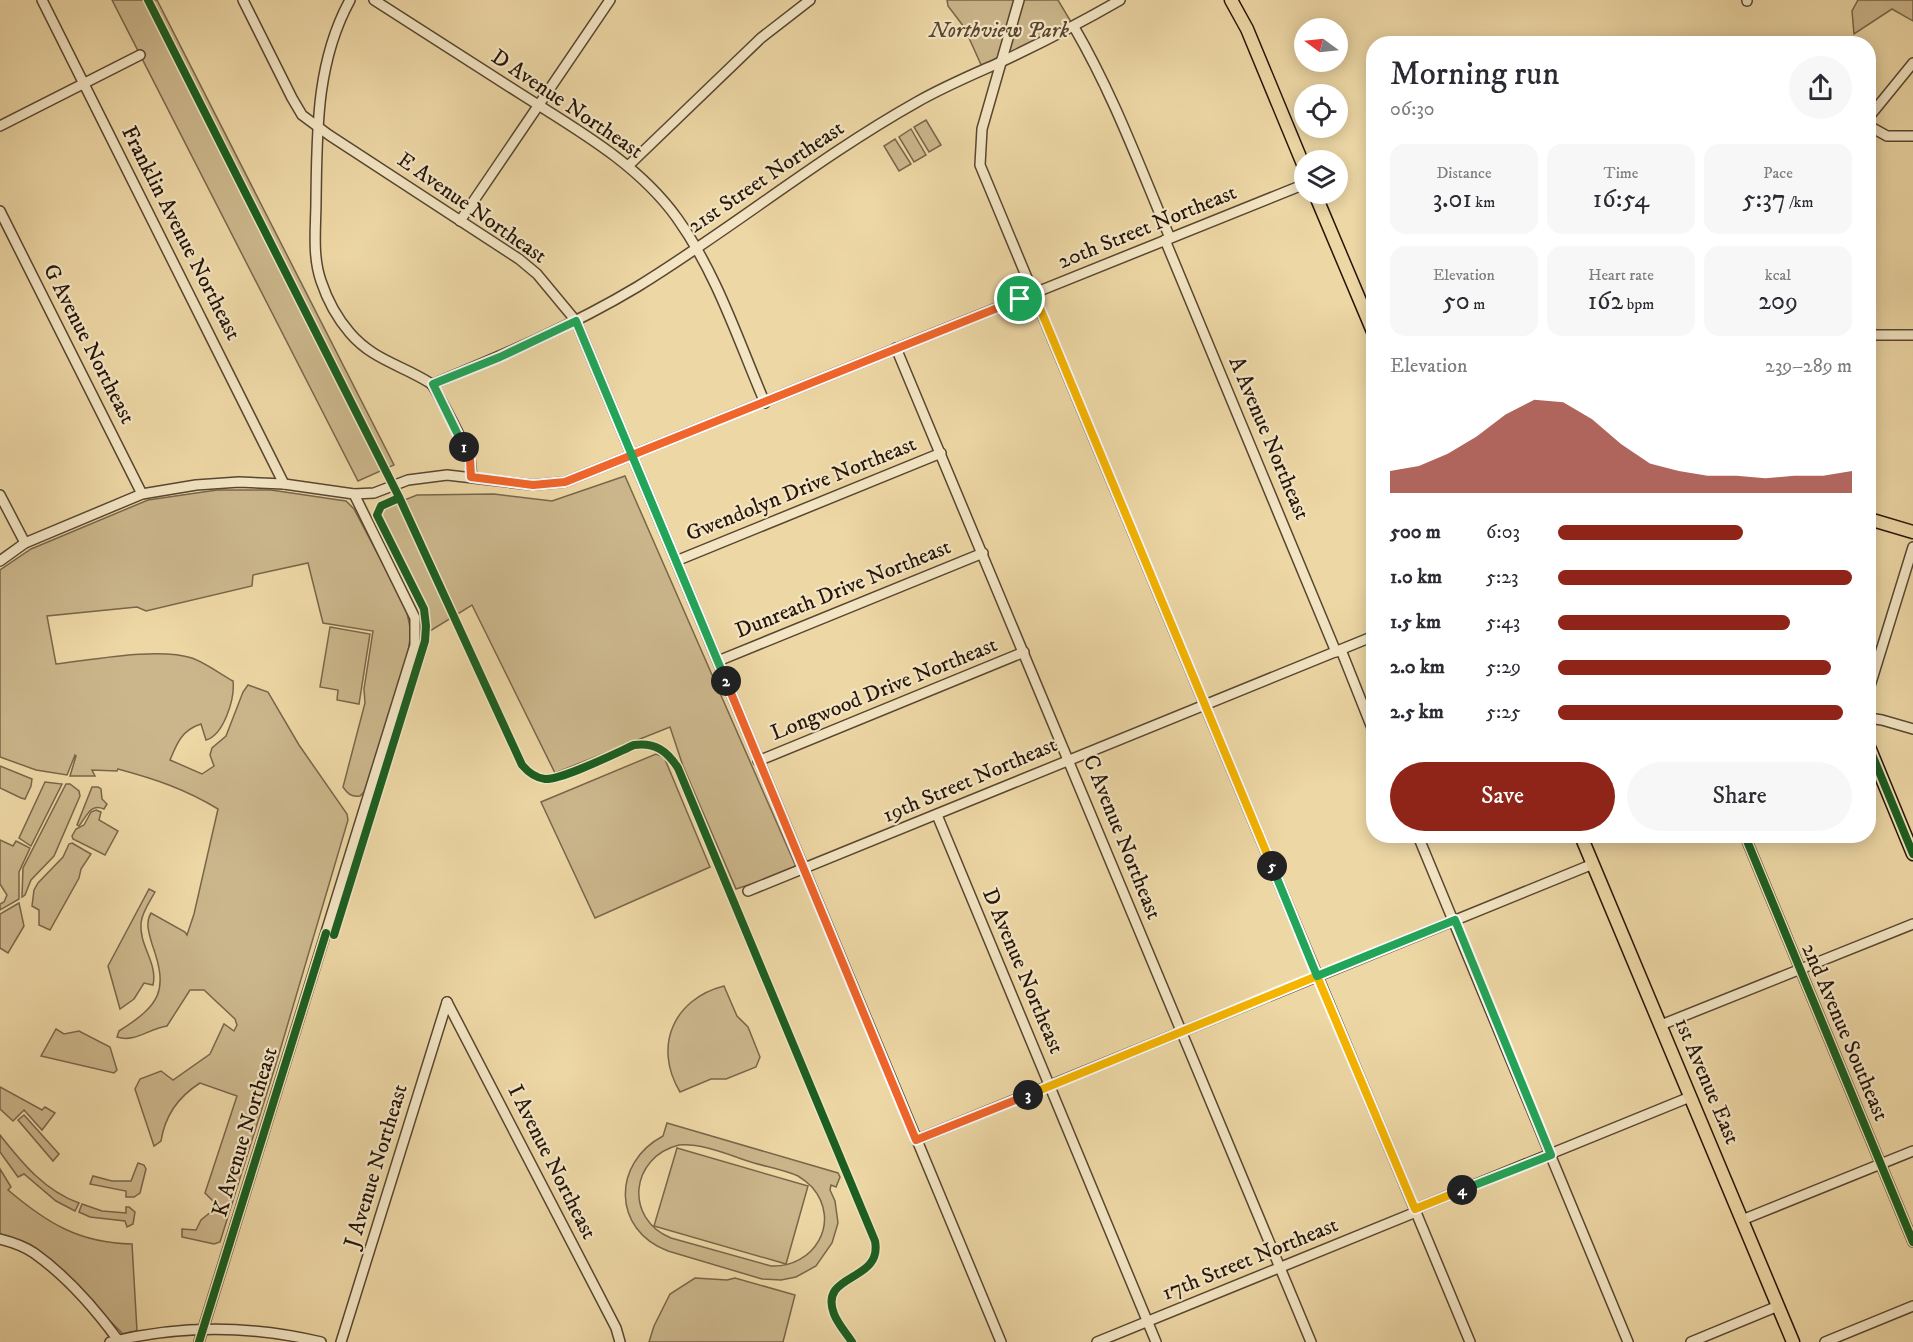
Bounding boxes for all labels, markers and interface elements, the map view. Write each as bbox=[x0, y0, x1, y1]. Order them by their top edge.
park label: Northview Park bbox=[927, 17, 1070, 44]
north arrow bbox=[1294, 18, 1348, 72]
map controls bbox=[1294, 18, 1348, 204]
street label: D Avenue Northeast bbox=[486, 43, 648, 165]
text: Morning run bbox=[1390, 54, 1559, 95]
button: share bbox=[1789, 56, 1852, 119]
button: locate bbox=[1294, 84, 1348, 138]
text: 06:30 bbox=[1390, 97, 1435, 122]
street label: 21st Street Northeast bbox=[683, 115, 849, 239]
street label: Franklin Avenue Northeast bbox=[115, 121, 247, 345]
street label: E Avenue Northeast bbox=[392, 146, 552, 270]
button: layers bbox=[1294, 150, 1348, 204]
text: Distance bbox=[1436, 163, 1492, 183]
text: Time bbox=[1604, 163, 1638, 183]
text: Pace bbox=[1763, 163, 1793, 183]
street label: 20th Street Northeast bbox=[1054, 179, 1240, 275]
text: 3.01 bbox=[1433, 183, 1472, 216]
text: 16:54 bbox=[1593, 183, 1649, 216]
text: 5:37 bbox=[1743, 183, 1786, 216]
text: km bbox=[1472, 192, 1495, 212]
text: /km bbox=[1786, 192, 1813, 212]
street label: G Avenue Northeast bbox=[37, 259, 141, 429]
text: Elevation bbox=[1433, 265, 1495, 285]
text: Heart rate bbox=[1588, 265, 1654, 285]
text: kcal bbox=[1765, 265, 1791, 285]
pin bbox=[994, 273, 1045, 324]
icon: arrive bbox=[1003, 282, 1036, 315]
text: 50 bbox=[1443, 285, 1470, 318]
text: 162 bbox=[1588, 285, 1623, 318]
text: 209 bbox=[1758, 285, 1798, 318]
text: m bbox=[1470, 294, 1485, 314]
text: bpm bbox=[1623, 294, 1654, 314]
street label: A Avenue Northeast bbox=[1222, 352, 1316, 524]
text: Elevation bbox=[1390, 354, 1467, 379]
text: 239–289 m bbox=[1765, 354, 1852, 379]
street label: Gwendolyn Drive Northeast bbox=[682, 430, 920, 548]
pin: 1 bbox=[449, 432, 479, 462]
text: 1 bbox=[461, 437, 467, 457]
text: 500 m bbox=[1390, 520, 1441, 545]
text: 6:03 bbox=[1486, 520, 1520, 545]
street label: Dunreath Drive Northeast bbox=[731, 533, 955, 645]
text: 1.0 km bbox=[1390, 565, 1442, 590]
text: 5:23 bbox=[1486, 565, 1518, 590]
text: 1.5 km bbox=[1390, 610, 1441, 635]
text: 5:43 bbox=[1486, 610, 1520, 635]
street label: Longwood Drive Northeast bbox=[767, 631, 1001, 747]
text: 2.0 km bbox=[1390, 655, 1445, 680]
text: 5:29 bbox=[1486, 655, 1521, 680]
pin: 2 bbox=[711, 666, 741, 696]
text: 2 bbox=[722, 671, 730, 691]
text: 2.5 km bbox=[1390, 700, 1444, 725]
text: 5:25 bbox=[1486, 700, 1521, 725]
street label: 19th Street Northeast bbox=[879, 731, 1061, 829]
street label: C Avenue Northeast bbox=[1077, 751, 1167, 923]
button: Save bbox=[1390, 762, 1615, 831]
button: Share bbox=[1627, 762, 1852, 831]
pin: 5 bbox=[1257, 851, 1287, 881]
text: 5 bbox=[1268, 856, 1276, 876]
street label: D Avenue Northeast bbox=[976, 884, 1070, 1058]
street label: 2nd Avenue Southeast bbox=[1795, 939, 1895, 1125]
street label: 1st Avenue East bbox=[1668, 1014, 1746, 1148]
street label: K Avenue Northeast bbox=[206, 1044, 284, 1220]
street label: I Avenue Northeast bbox=[501, 1080, 603, 1244]
pin: 3 bbox=[1013, 1080, 1043, 1110]
street label: J Avenue Northeast bbox=[338, 1081, 414, 1253]
text: 3 bbox=[1025, 1085, 1031, 1105]
pin: 4 bbox=[1447, 1175, 1477, 1205]
text: 4 bbox=[1457, 1180, 1467, 1200]
street label: 17th Street Northeast bbox=[1158, 1211, 1342, 1307]

